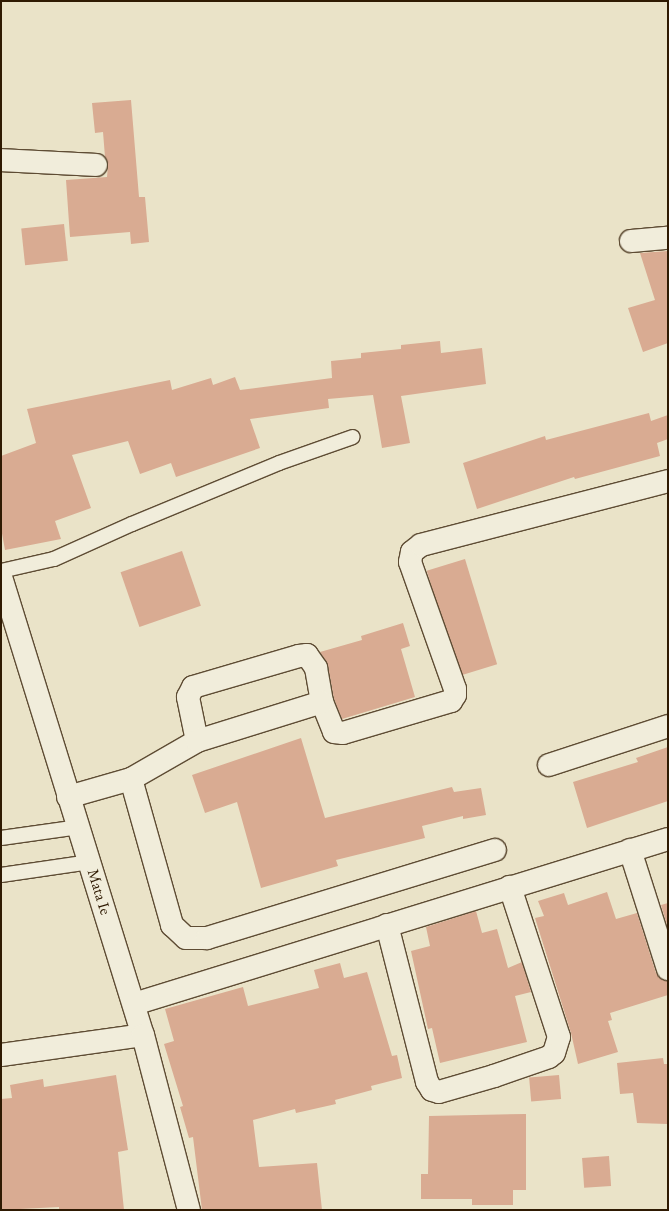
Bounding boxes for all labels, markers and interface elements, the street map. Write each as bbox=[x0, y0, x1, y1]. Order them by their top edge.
street label: Mata Ie bbox=[83, 867, 115, 917]

